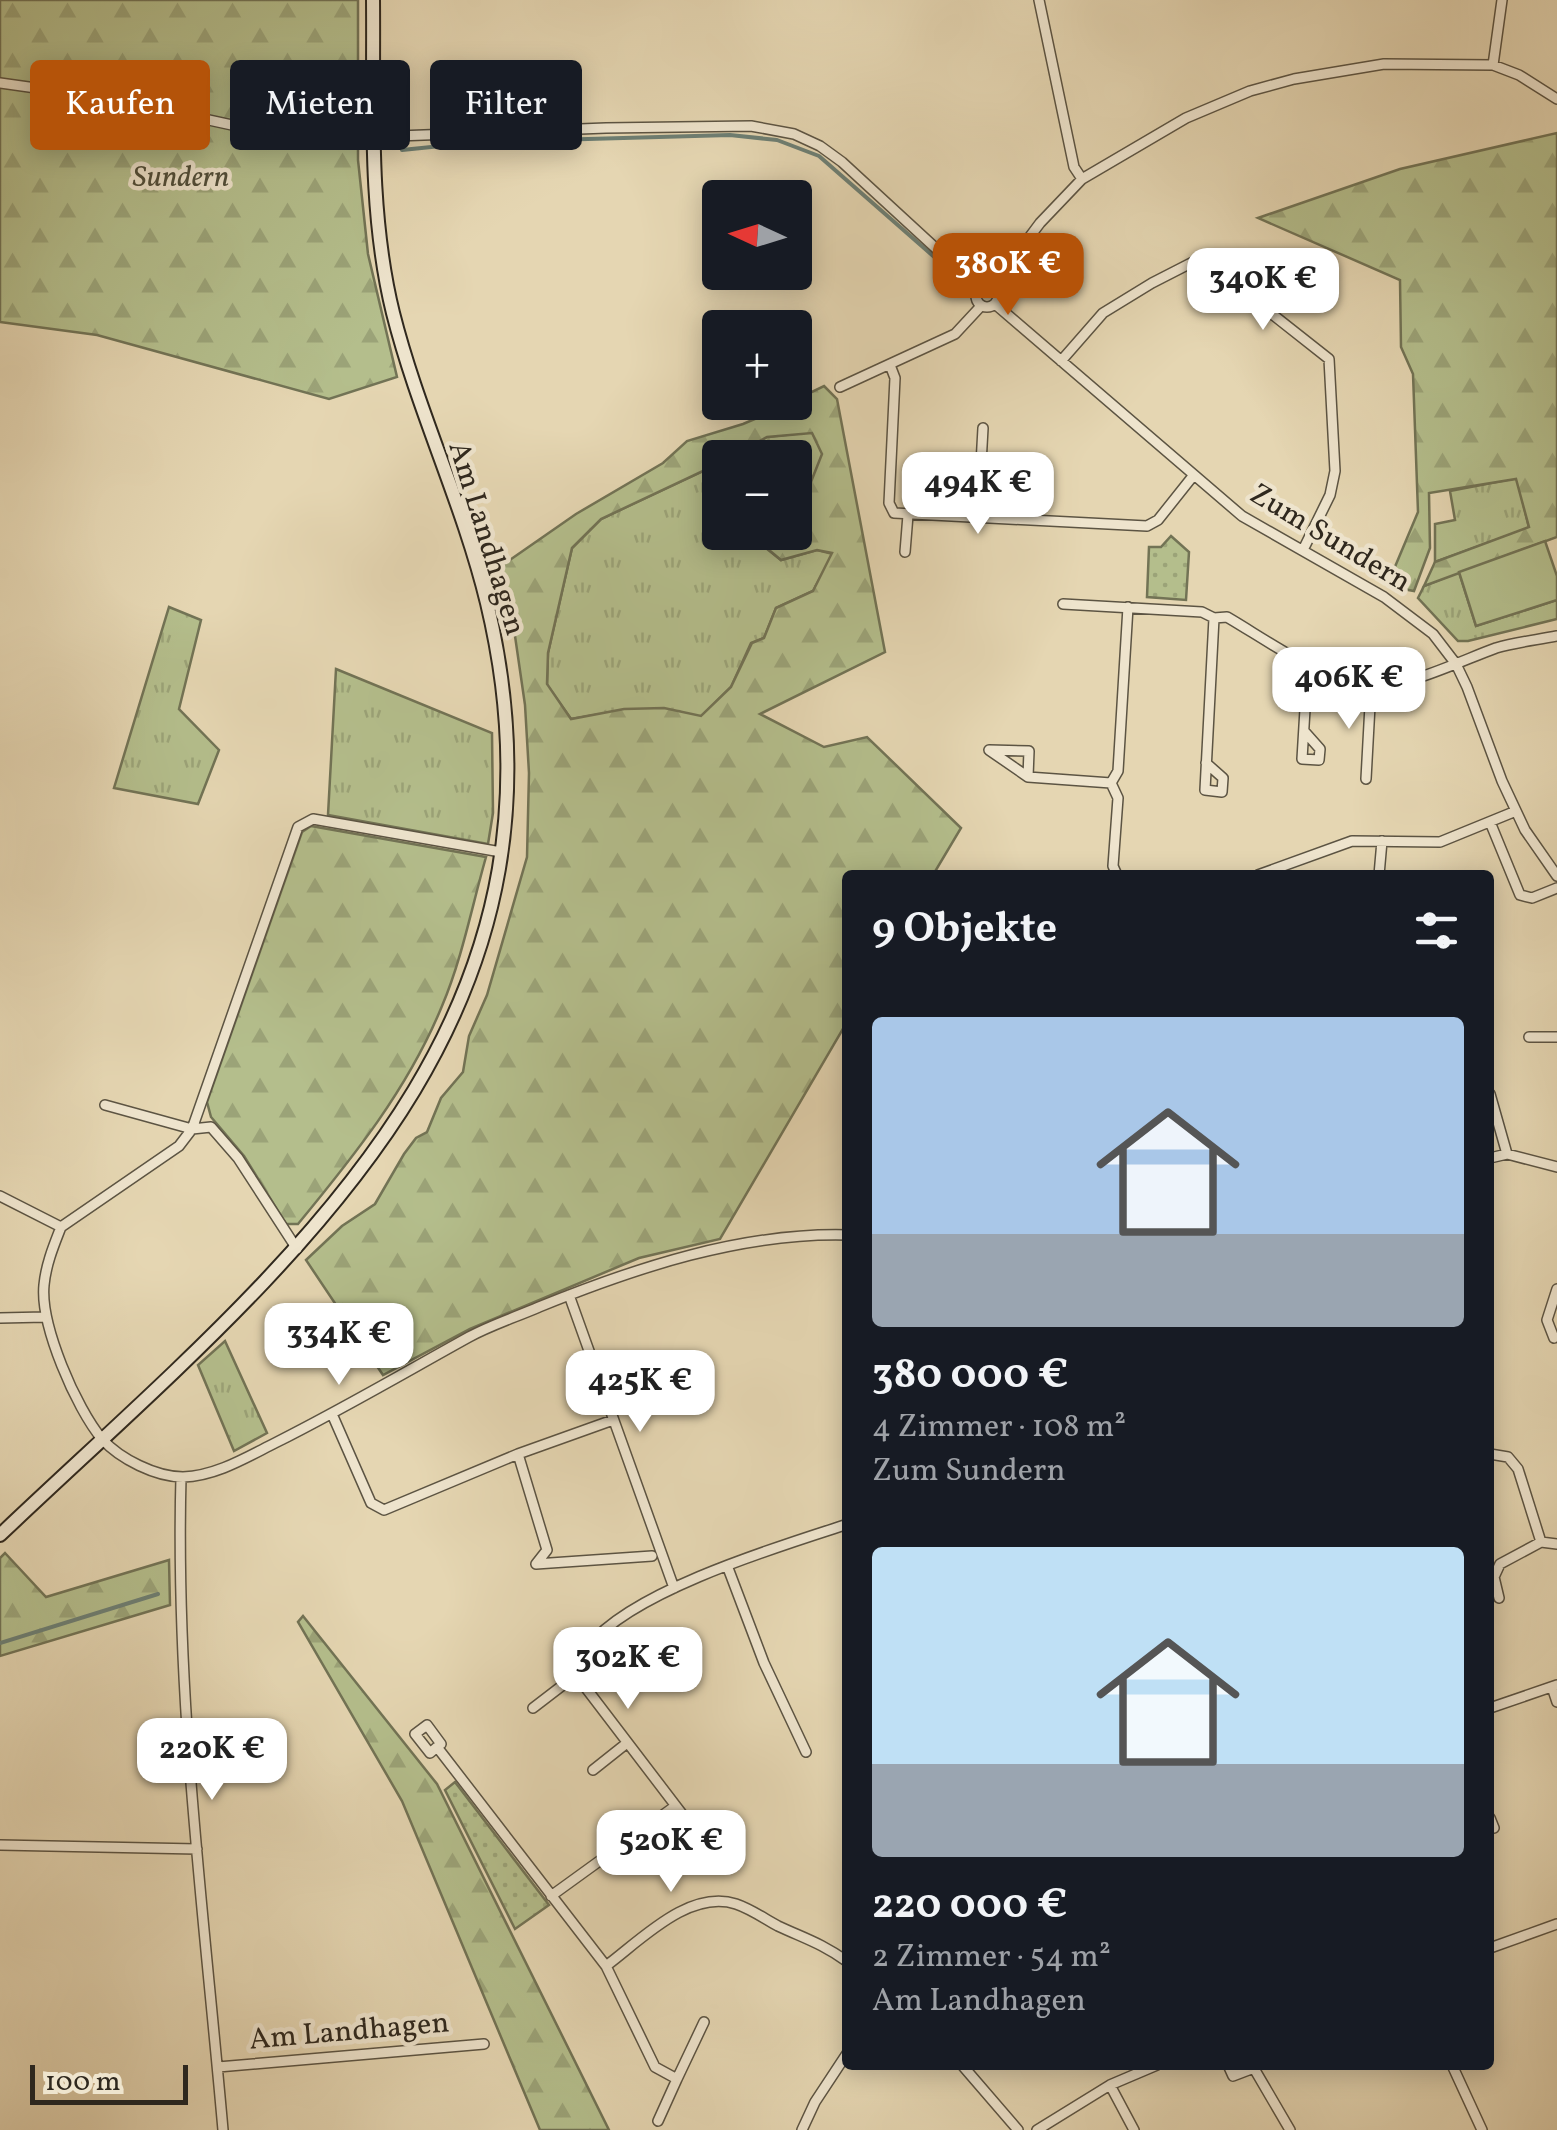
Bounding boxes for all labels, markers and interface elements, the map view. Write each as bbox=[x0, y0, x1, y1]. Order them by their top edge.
chip: Kaufen bbox=[30, 60, 210, 150]
chip: Mieten bbox=[230, 60, 410, 150]
chip: Filter bbox=[430, 60, 582, 150]
park label: Sundern bbox=[133, 157, 229, 199]
north arrow bbox=[702, 180, 812, 290]
map controls bbox=[702, 180, 812, 550]
pin: 380K € bbox=[927, 233, 1089, 318]
text: 380K € bbox=[955, 243, 1061, 287]
pin: 340K € bbox=[1182, 248, 1344, 333]
text: 340K € bbox=[1209, 258, 1317, 302]
button: + bbox=[702, 310, 812, 420]
street label: Am Landhagen bbox=[437, 437, 535, 641]
button: − bbox=[702, 440, 812, 550]
pin: 494K € bbox=[897, 452, 1059, 537]
text: 494K € bbox=[924, 462, 1032, 506]
street label: Zum Sundern bbox=[1241, 474, 1419, 603]
pin: 406K € bbox=[1268, 647, 1430, 732]
text: 406K € bbox=[1294, 657, 1404, 701]
text: 9 Objekte bbox=[872, 901, 1057, 960]
icon: filters bbox=[1409, 903, 1464, 958]
icon: home bbox=[1078, 1082, 1258, 1262]
pin: 334K € bbox=[258, 1303, 420, 1388]
text: 334K € bbox=[286, 1313, 392, 1357]
text: 380 000 € bbox=[872, 1347, 1068, 1406]
pin: 425K € bbox=[559, 1350, 721, 1435]
text: 425K € bbox=[588, 1360, 692, 1404]
text: 4 Zimmer · 108 m² bbox=[872, 1406, 1126, 1450]
text: Zum Sundern bbox=[872, 1450, 1066, 1494]
icon: home bbox=[1078, 1612, 1258, 1792]
pin: 302K € bbox=[547, 1627, 709, 1712]
text: 302K € bbox=[575, 1637, 681, 1681]
pin: 220K € bbox=[131, 1718, 293, 1803]
text: 220K € bbox=[159, 1728, 265, 1772]
pin: 520K € bbox=[590, 1810, 752, 1895]
text: 520K € bbox=[619, 1820, 723, 1864]
text: 220 000 € bbox=[872, 1877, 1068, 1936]
text: 2 Zimmer · 54 m² bbox=[872, 1936, 1111, 1980]
text: Am Landhagen bbox=[872, 1980, 1086, 2024]
street label: Am Landhagen bbox=[247, 2002, 451, 2062]
scale bar bbox=[30, 2060, 188, 2104]
text: 100 m bbox=[45, 2063, 120, 2102]

